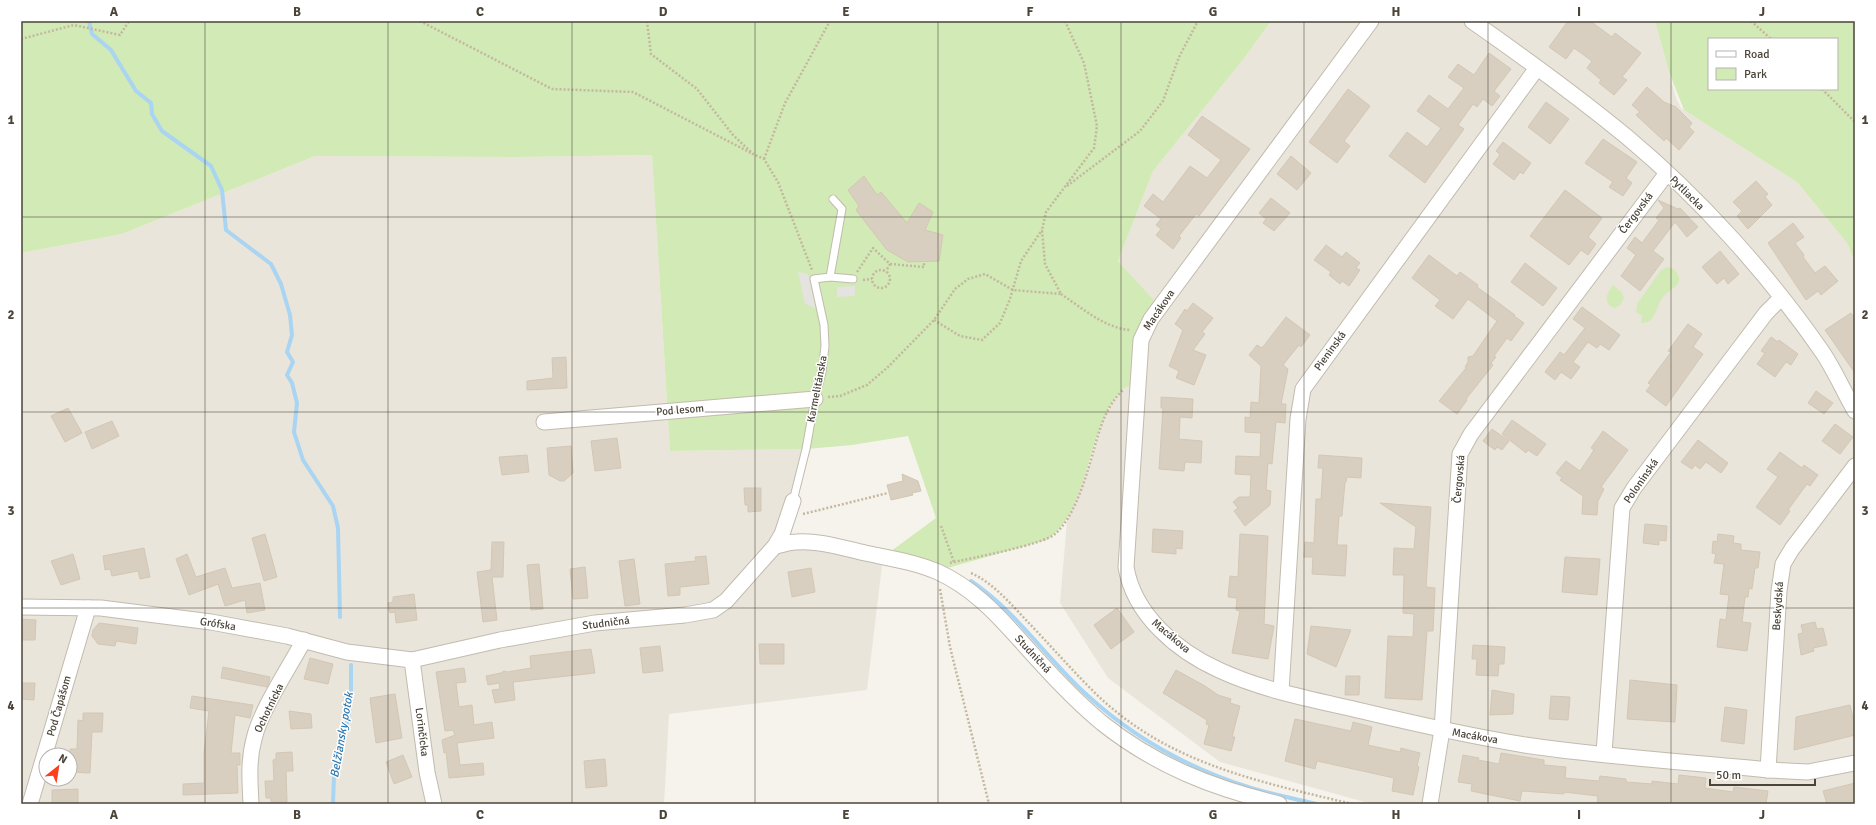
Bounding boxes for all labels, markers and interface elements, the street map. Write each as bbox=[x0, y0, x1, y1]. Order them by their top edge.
text: A bbox=[110, 4, 119, 20]
text: B bbox=[293, 4, 301, 20]
text: C bbox=[476, 4, 484, 20]
text: D bbox=[659, 4, 668, 20]
text: E bbox=[842, 4, 850, 20]
text: F bbox=[1027, 4, 1034, 20]
text: G bbox=[1209, 4, 1217, 20]
text: H bbox=[1392, 4, 1400, 20]
text: I bbox=[1577, 4, 1581, 20]
text: J bbox=[1759, 4, 1765, 20]
legend bbox=[1708, 38, 1838, 90]
text: Road bbox=[1744, 47, 1770, 62]
text: Park bbox=[1744, 67, 1767, 82]
text: 1 bbox=[7, 112, 15, 128]
text: 1 bbox=[1861, 112, 1869, 128]
street label: Pytliacka bbox=[1667, 173, 1707, 213]
street label: Čergovská bbox=[1615, 189, 1656, 236]
street label: Macákova bbox=[1141, 287, 1178, 333]
text: 2 bbox=[7, 307, 15, 323]
text: 2 bbox=[1861, 307, 1869, 323]
street label: Pieninská bbox=[1311, 328, 1349, 373]
street label: Karmelitánska bbox=[804, 354, 830, 424]
street label: Pod lesom bbox=[656, 401, 705, 419]
street label: Čergovská bbox=[1449, 454, 1468, 504]
street label: Poloninská bbox=[1621, 456, 1661, 506]
text: 3 bbox=[7, 503, 15, 519]
text: 3 bbox=[1861, 503, 1869, 519]
street label: Beskydská bbox=[1770, 581, 1786, 631]
street label: Studničná bbox=[582, 614, 631, 632]
street label: Grófska bbox=[199, 615, 237, 633]
street label: Macákova bbox=[1149, 616, 1193, 656]
street label: Studničná bbox=[1012, 632, 1054, 676]
street label: Pod Čapášom bbox=[43, 674, 74, 738]
street label: Ochotnícka bbox=[252, 681, 287, 735]
water label: Belžiansky potok bbox=[327, 690, 357, 779]
text: 4 bbox=[7, 698, 15, 714]
text: 4 bbox=[1861, 698, 1869, 714]
street label: Lorinčícka bbox=[413, 707, 431, 758]
street label: Macákova bbox=[1451, 726, 1500, 747]
north arrow bbox=[38, 747, 78, 787]
text: N bbox=[56, 751, 69, 766]
scale bar bbox=[1710, 761, 1815, 787]
text: 50 m bbox=[1716, 768, 1741, 783]
text: A bbox=[110, 807, 119, 823]
text: B bbox=[293, 807, 301, 823]
text: C bbox=[476, 807, 484, 823]
text: D bbox=[659, 807, 668, 823]
text: E bbox=[842, 807, 850, 823]
text: F bbox=[1027, 807, 1034, 823]
text: G bbox=[1209, 807, 1217, 823]
text: H bbox=[1392, 807, 1400, 823]
text: I bbox=[1577, 807, 1581, 823]
text: J bbox=[1759, 807, 1765, 823]

